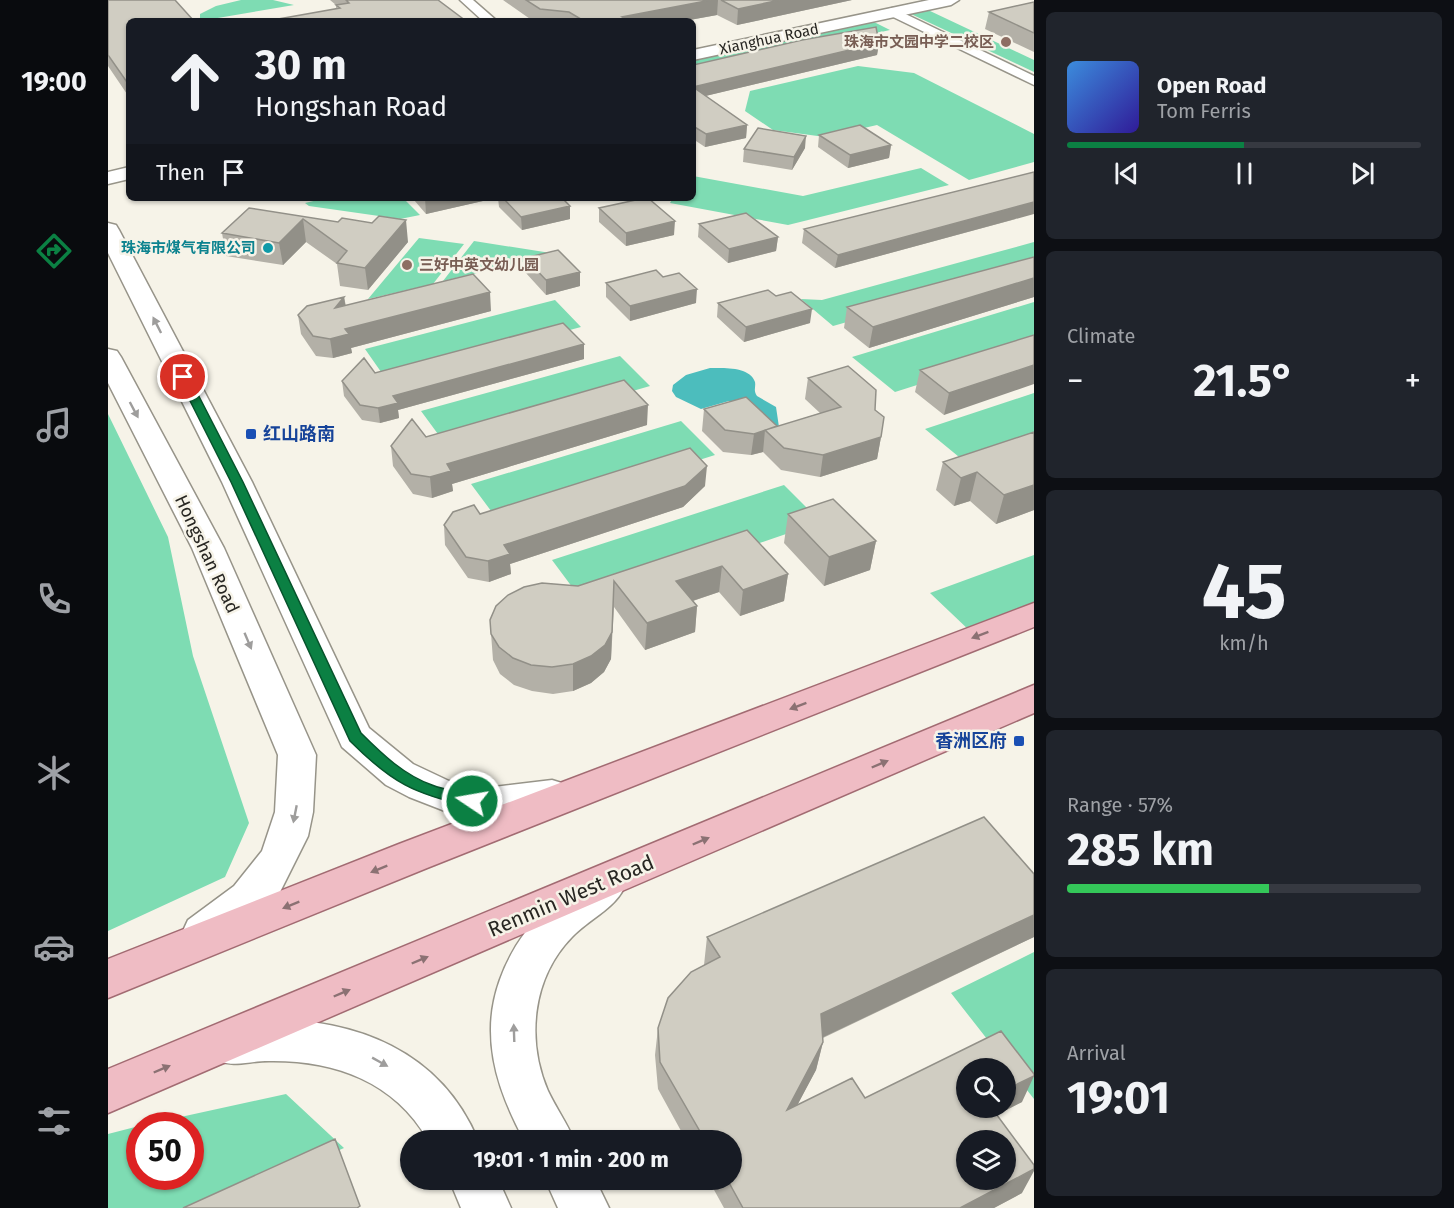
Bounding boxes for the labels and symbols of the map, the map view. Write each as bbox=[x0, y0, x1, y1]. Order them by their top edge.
street label: Xianghua Road bbox=[718, 20, 820, 58]
place label: 珠海市文园中学二校区 bbox=[844, 33, 994, 51]
marker: 珠海市文园中学二校区 bbox=[999, 35, 1013, 49]
place label: 珠海市煤气有限公司 bbox=[121, 239, 256, 257]
marker: 珠海市煤气有限公司 bbox=[261, 241, 275, 255]
place label: 三好中英文幼儿园 bbox=[419, 256, 539, 274]
marker: 三好中英文幼儿园 bbox=[400, 258, 414, 272]
one-way arrow bbox=[152, 316, 162, 333]
pin bbox=[157, 351, 208, 402]
one-way arrow bbox=[129, 401, 139, 418]
place label: 红山路南 bbox=[263, 423, 335, 445]
marker: 红山路南 bbox=[244, 427, 258, 441]
street label: Hongshan Road bbox=[170, 491, 244, 617]
one-way arrow bbox=[970, 630, 988, 640]
one-way arrow bbox=[243, 632, 253, 650]
one-way arrow bbox=[789, 702, 807, 711]
place label: 香洲区府 bbox=[935, 730, 1007, 752]
marker: 香洲区府 bbox=[1012, 734, 1026, 748]
one-way arrow bbox=[872, 759, 890, 769]
position arrow bbox=[440, 769, 504, 833]
one-way arrow bbox=[290, 804, 299, 823]
one-way arrow bbox=[692, 835, 710, 845]
street label: Renmin West Road bbox=[484, 849, 658, 943]
one-way arrow bbox=[370, 865, 388, 874]
one-way arrow bbox=[282, 901, 300, 910]
one-way arrow bbox=[411, 955, 429, 965]
one-way arrow bbox=[333, 988, 351, 998]
one-way arrow bbox=[510, 1023, 519, 1042]
one-way arrow bbox=[372, 1057, 389, 1067]
one-way arrow bbox=[153, 1064, 171, 1073]
speed limit sign: 50 bbox=[126, 1112, 204, 1190]

